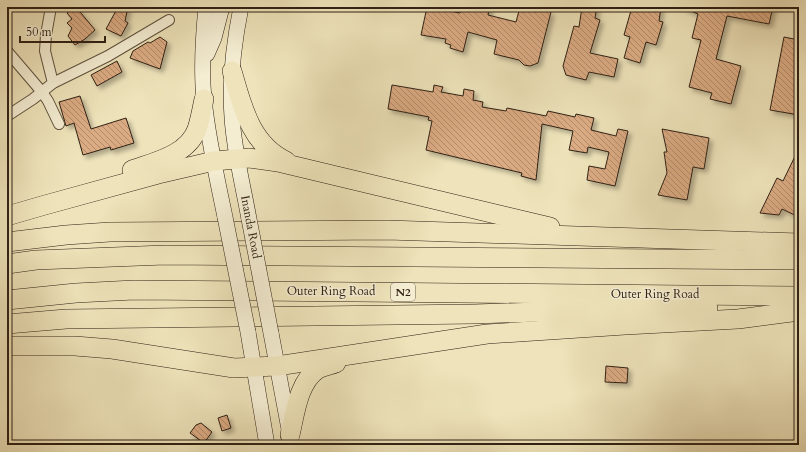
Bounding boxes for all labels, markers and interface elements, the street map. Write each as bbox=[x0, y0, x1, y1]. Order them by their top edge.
scale bar bbox=[20, 18, 105, 44]
text: 50 m bbox=[26, 24, 53, 40]
street label: Inanda Road bbox=[237, 194, 265, 261]
street label: Outer Ring Road bbox=[287, 283, 376, 299]
road number: N2 bbox=[391, 283, 415, 301]
street label: Outer Ring Road bbox=[611, 286, 700, 302]

